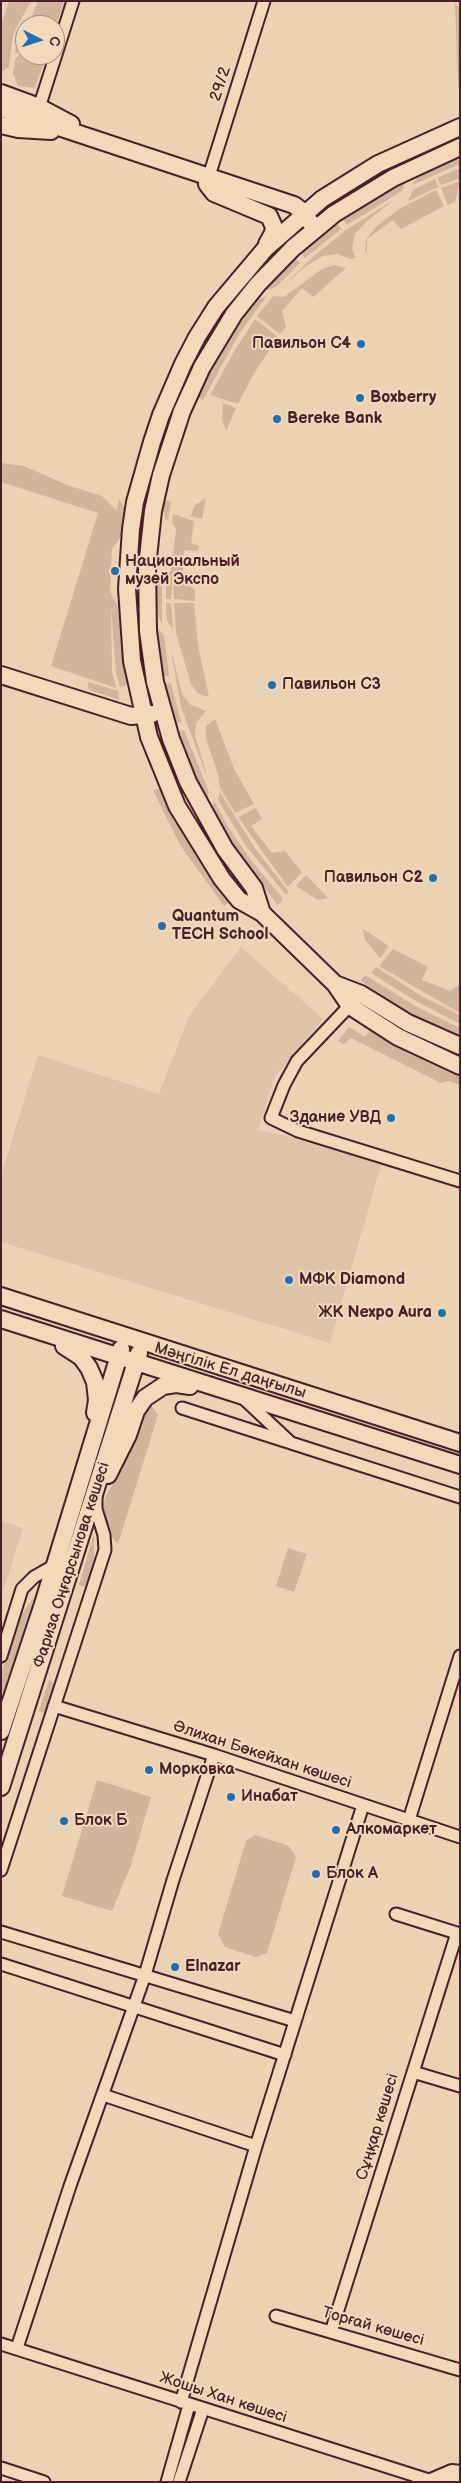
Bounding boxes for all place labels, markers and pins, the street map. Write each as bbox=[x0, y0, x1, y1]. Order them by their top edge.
place label: Павильон С4 bbox=[252, 334, 351, 354]
marker: Павильон С4 bbox=[355, 338, 367, 350]
place label: Boxberry bbox=[370, 388, 436, 408]
marker: Boxberry bbox=[354, 392, 366, 404]
place label: Bereke Bank bbox=[287, 409, 382, 429]
marker: Bereke Bank bbox=[271, 413, 283, 425]
place label: Национальный музей Экспо bbox=[125, 552, 240, 590]
marker: Национальный музей Экспо bbox=[109, 565, 121, 577]
place label: Павильон С3 bbox=[282, 675, 381, 695]
marker: Павильон С3 bbox=[266, 679, 278, 691]
place label: Павильон С2 bbox=[324, 868, 423, 888]
marker: Павильон С2 bbox=[427, 872, 439, 884]
place label: Quantum TECH School bbox=[172, 907, 268, 945]
marker: Quantum TECH School bbox=[156, 920, 168, 932]
place label: Здание УВД bbox=[290, 1108, 381, 1128]
marker: Здание УВД bbox=[385, 1112, 397, 1124]
place label: МФК Diamond bbox=[299, 1270, 405, 1290]
marker: МФК Diamond bbox=[283, 1274, 295, 1286]
place label: ЖК Nexpo Aura bbox=[318, 1303, 432, 1323]
marker: ЖК Nexpo Aura bbox=[436, 1307, 448, 1319]
place label: Морковка bbox=[159, 1760, 234, 1780]
marker: Морковка bbox=[143, 1764, 155, 1776]
place label: Инабат bbox=[241, 1787, 298, 1807]
marker: Инабат bbox=[225, 1791, 237, 1803]
place label: Блок Б bbox=[74, 1811, 127, 1831]
marker: Блок Б bbox=[58, 1815, 70, 1827]
place label: Алкомаркет bbox=[346, 1820, 437, 1840]
marker: Алкомаркет bbox=[330, 1824, 342, 1836]
place label: Блок А bbox=[326, 1864, 378, 1884]
marker: Блок А bbox=[310, 1868, 322, 1880]
place label: Elnazar bbox=[185, 1957, 241, 1977]
marker: Elnazar bbox=[169, 1961, 181, 1973]

